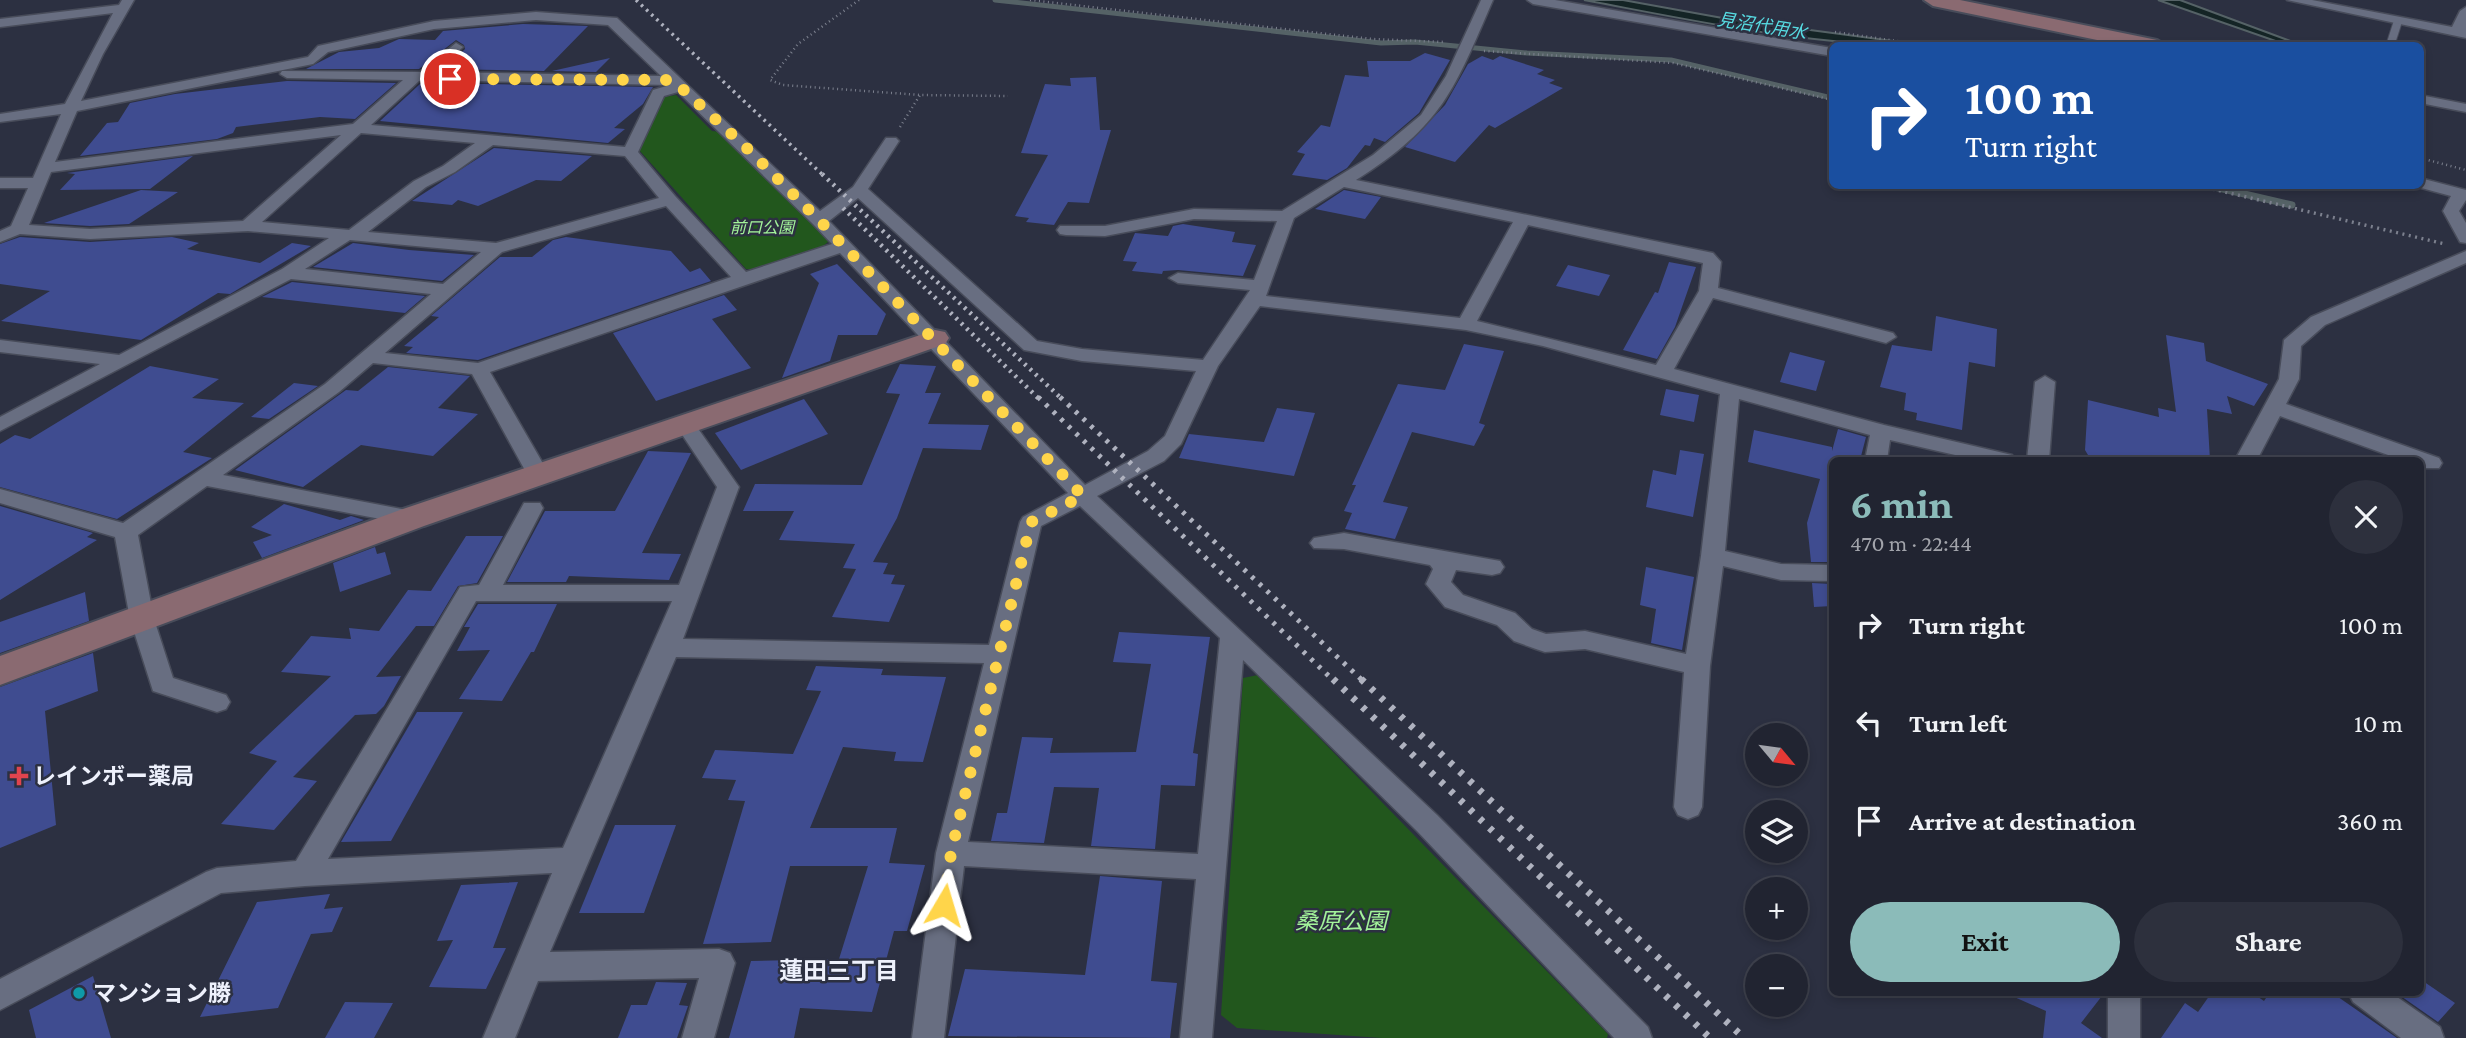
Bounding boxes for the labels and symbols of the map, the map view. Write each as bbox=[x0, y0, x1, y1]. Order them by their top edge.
water label: 見沼代用水 bbox=[1716, 9, 1810, 43]
pin bbox=[420, 49, 480, 109]
park label: 前口公園 bbox=[730, 219, 796, 236]
north arrow bbox=[1745, 723, 1808, 786]
place label: レインボー薬局 bbox=[33, 763, 194, 789]
marker: レインボー薬局 bbox=[11, 768, 27, 784]
position arrow bbox=[907, 868, 981, 942]
park label: 桑原公園 bbox=[1295, 908, 1390, 934]
district label: 蓮田三丁目 bbox=[779, 957, 899, 984]
place label: マンション勝 bbox=[93, 980, 231, 1006]
marker: マンション勝 bbox=[71, 985, 87, 1001]

